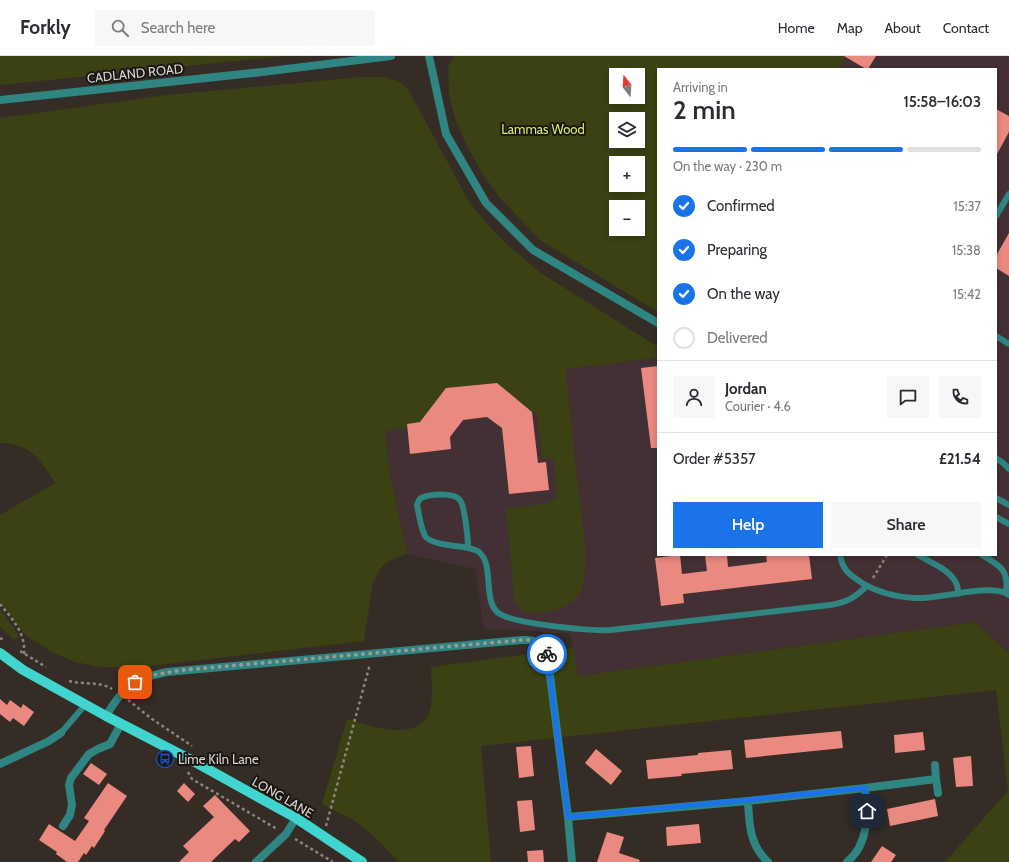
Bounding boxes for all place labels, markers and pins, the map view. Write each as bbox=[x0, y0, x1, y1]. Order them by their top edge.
pin bbox=[118, 665, 152, 699]
bus stop icon: Lime Kiln Lane bbox=[155, 749, 175, 769]
place label: Lime Kiln Lane bbox=[178, 751, 259, 767]
pin bbox=[850, 794, 884, 828]

